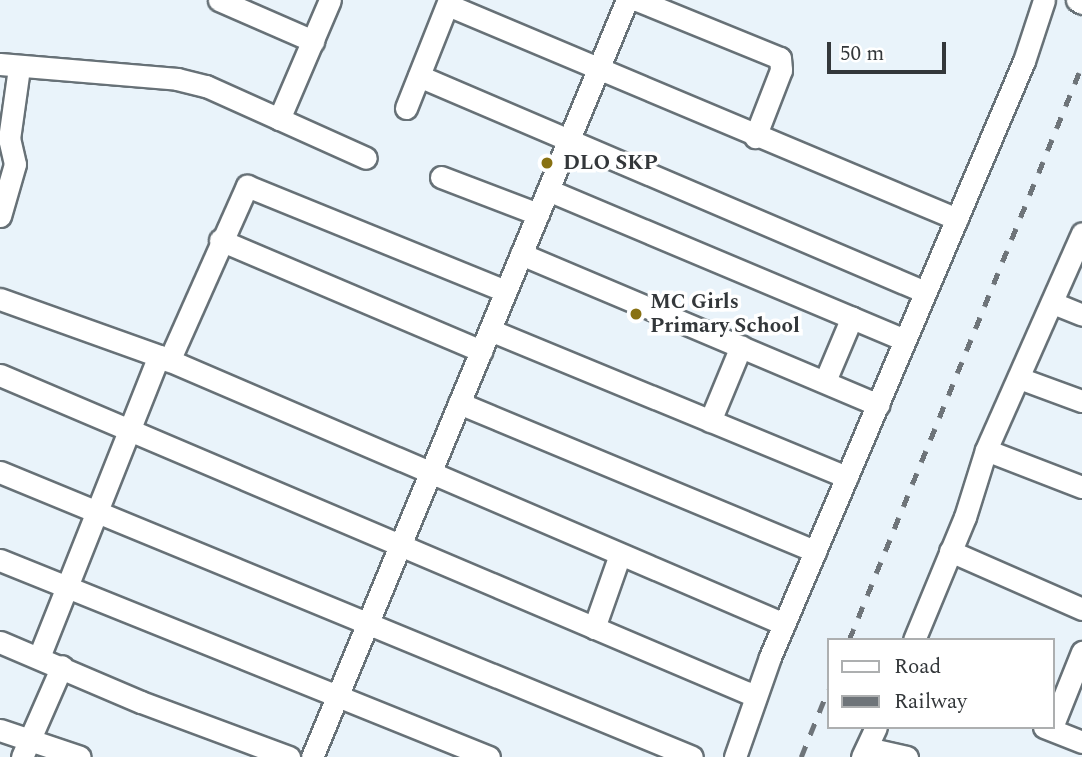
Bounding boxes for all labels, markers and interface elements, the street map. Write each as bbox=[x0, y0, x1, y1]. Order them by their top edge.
scale bar bbox=[830, 28, 949, 72]
text: 50 m bbox=[840, 38, 884, 70]
place label: DLO SKP bbox=[563, 150, 658, 176]
marker: DLO SKP bbox=[537, 153, 557, 173]
place label: MC Girls Primary School bbox=[650, 289, 800, 339]
marker: MC Girls Primary School bbox=[628, 306, 644, 322]
legend bbox=[827, 638, 1054, 729]
text: Road bbox=[894, 651, 941, 683]
text: Railway bbox=[894, 686, 967, 718]

